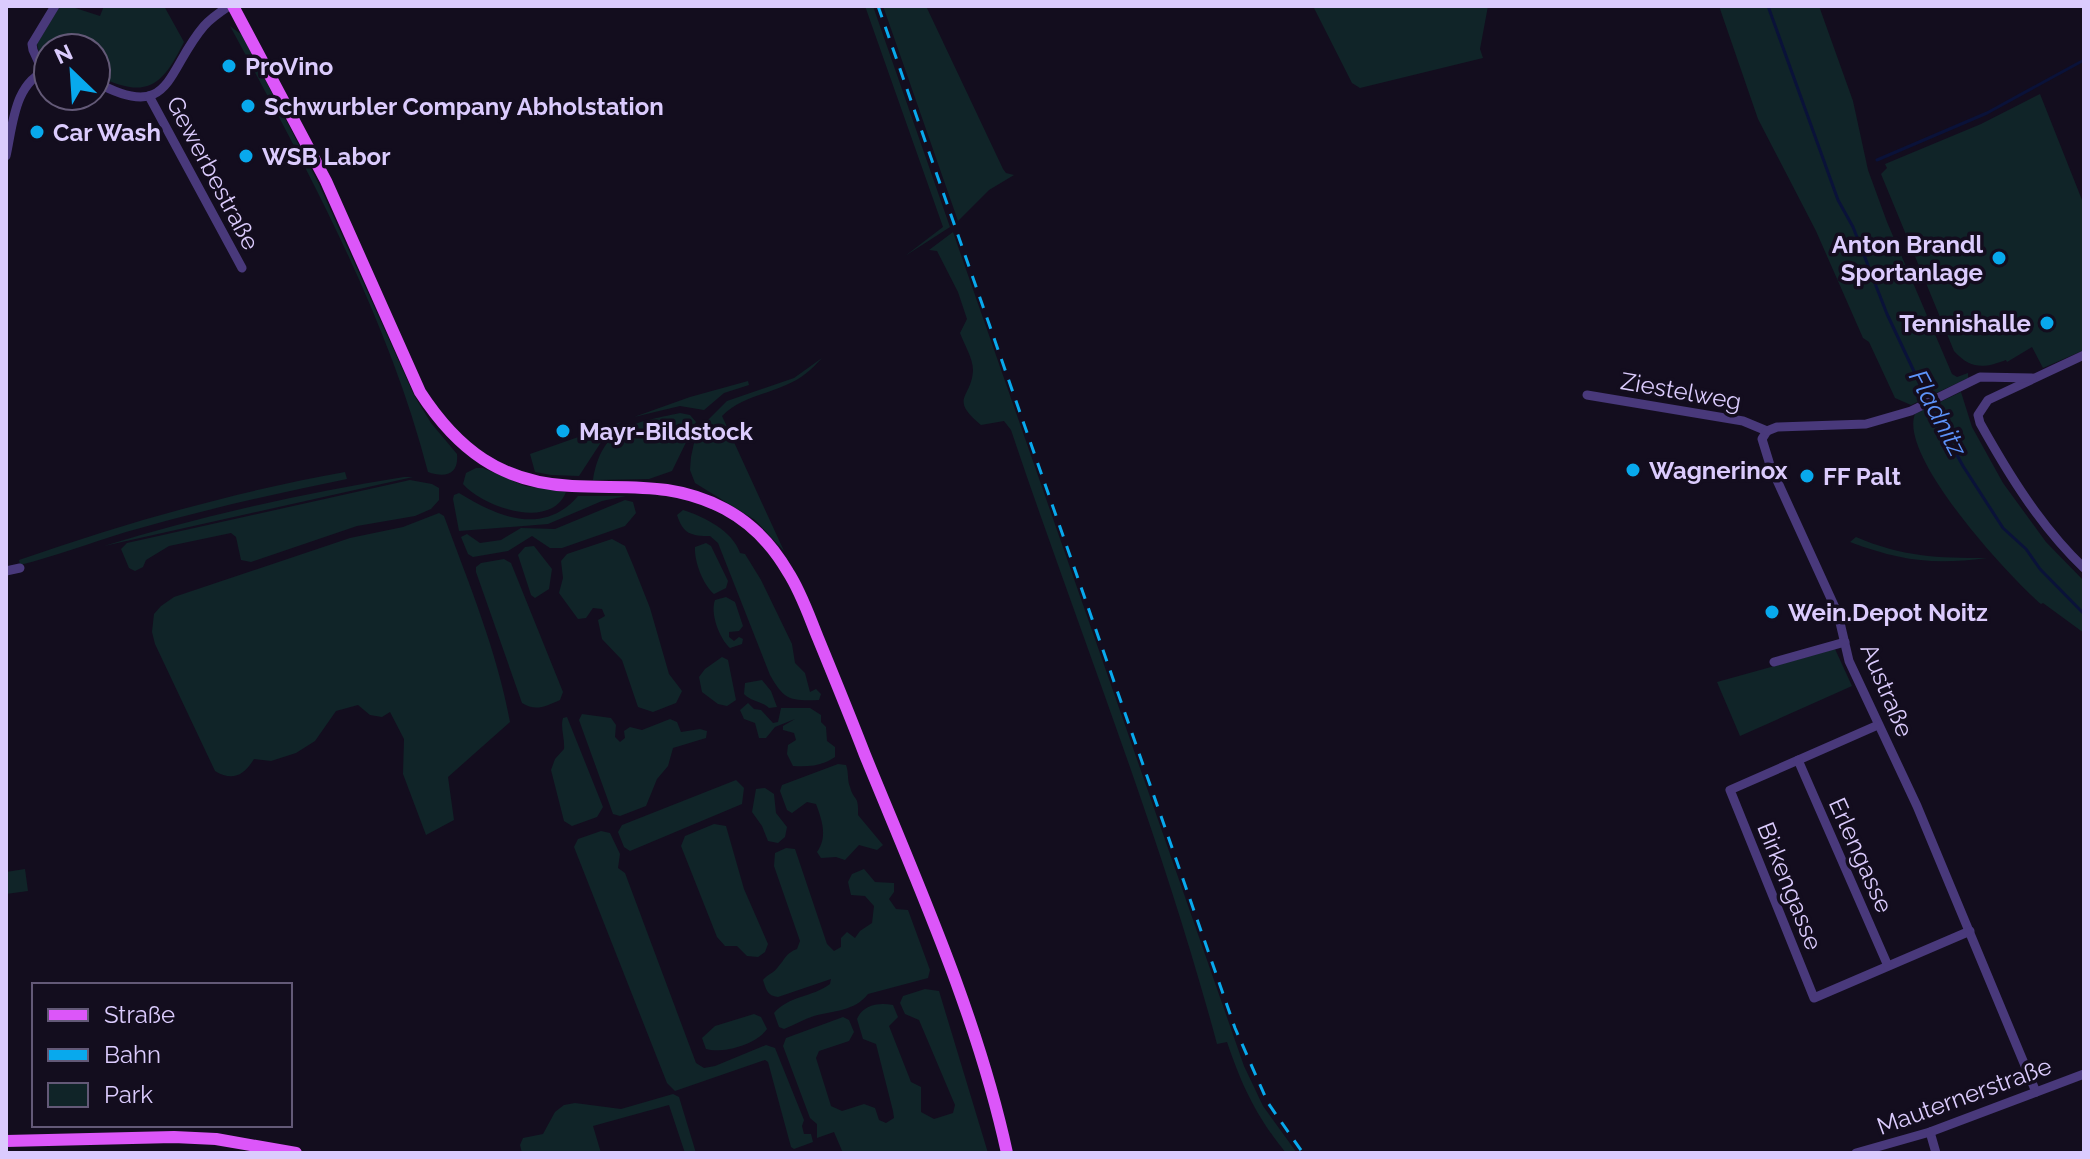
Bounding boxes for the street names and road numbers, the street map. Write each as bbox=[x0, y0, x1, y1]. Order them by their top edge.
street label: Gewerbestraße bbox=[160, 91, 266, 255]
street label: Ziestelweg bbox=[1618, 366, 1744, 416]
street label: Austraße bbox=[1854, 639, 1920, 741]
street label: Erlengasse bbox=[1823, 793, 1899, 917]
street label: Birkengasse bbox=[1751, 818, 1829, 954]
street label: Mauternerstraße bbox=[1873, 1051, 2055, 1141]

